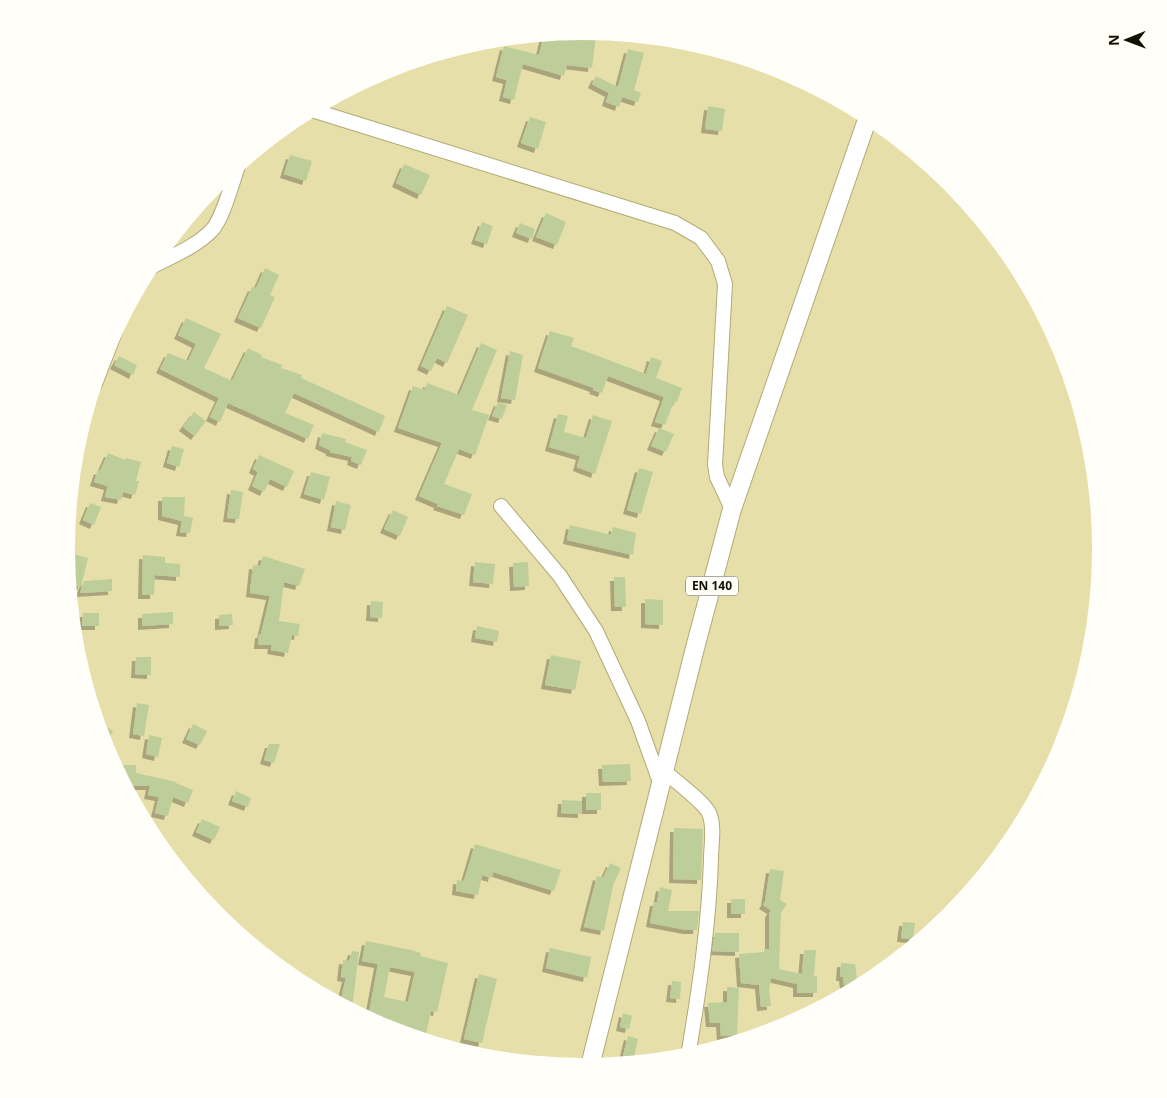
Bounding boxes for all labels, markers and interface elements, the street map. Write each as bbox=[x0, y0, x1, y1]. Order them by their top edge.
north arrow bbox=[1102, 15, 1152, 65]
text: N bbox=[1104, 34, 1123, 46]
road number: EN 140 bbox=[686, 576, 738, 596]

